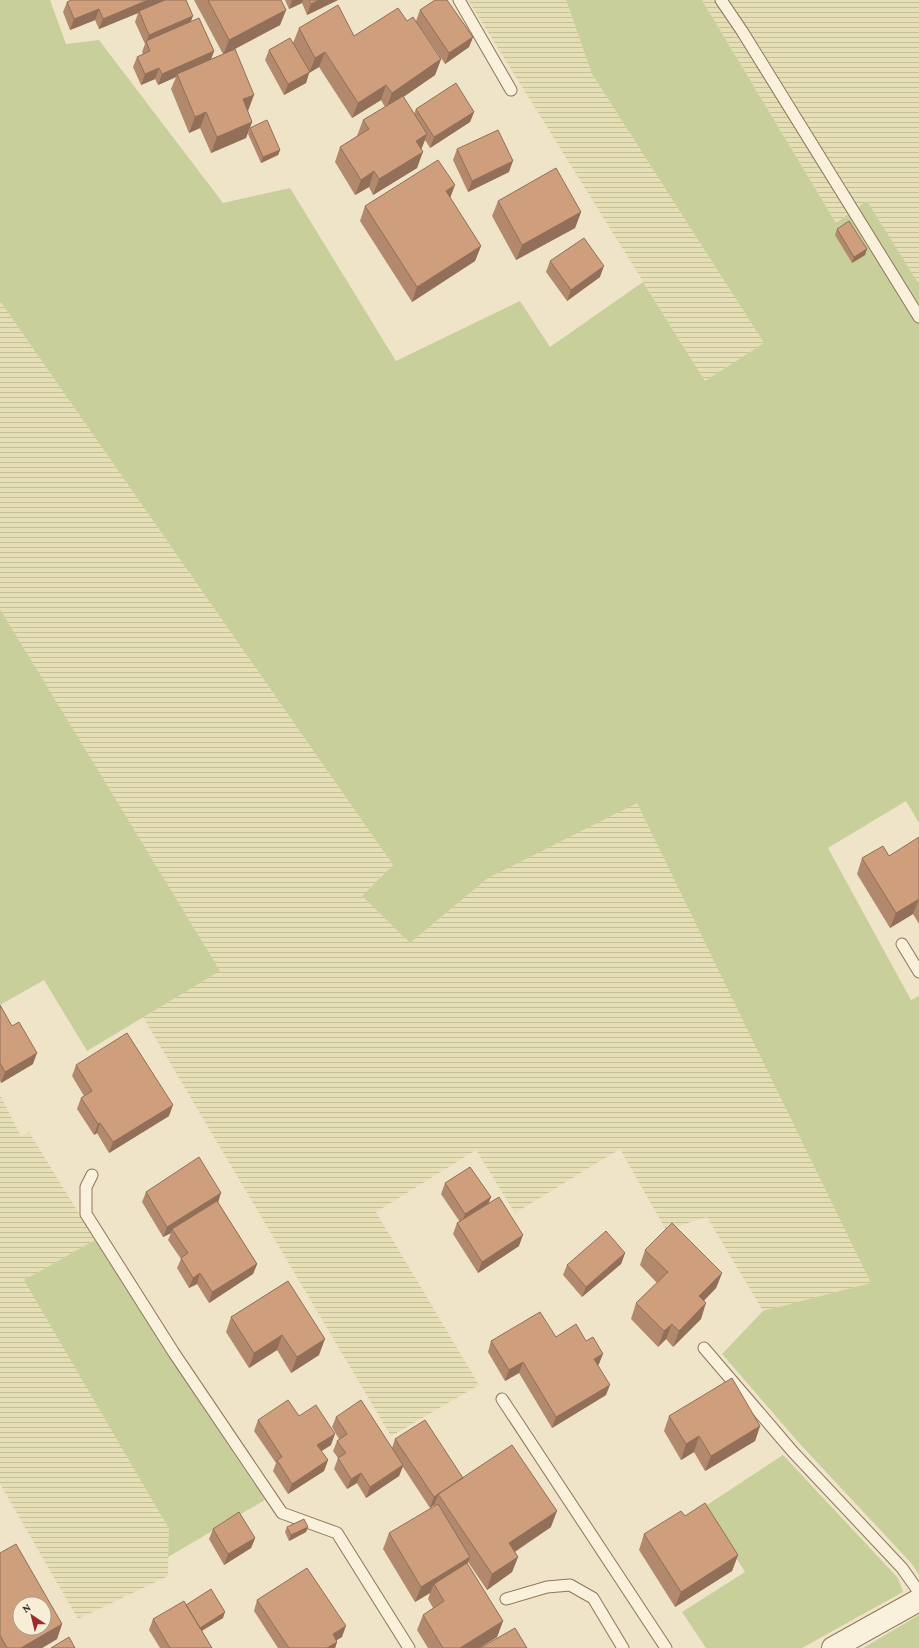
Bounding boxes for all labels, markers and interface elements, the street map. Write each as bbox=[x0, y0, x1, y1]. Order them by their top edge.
north arrow bbox=[12, 1596, 52, 1636]
text: N bbox=[20, 1600, 33, 1615]

